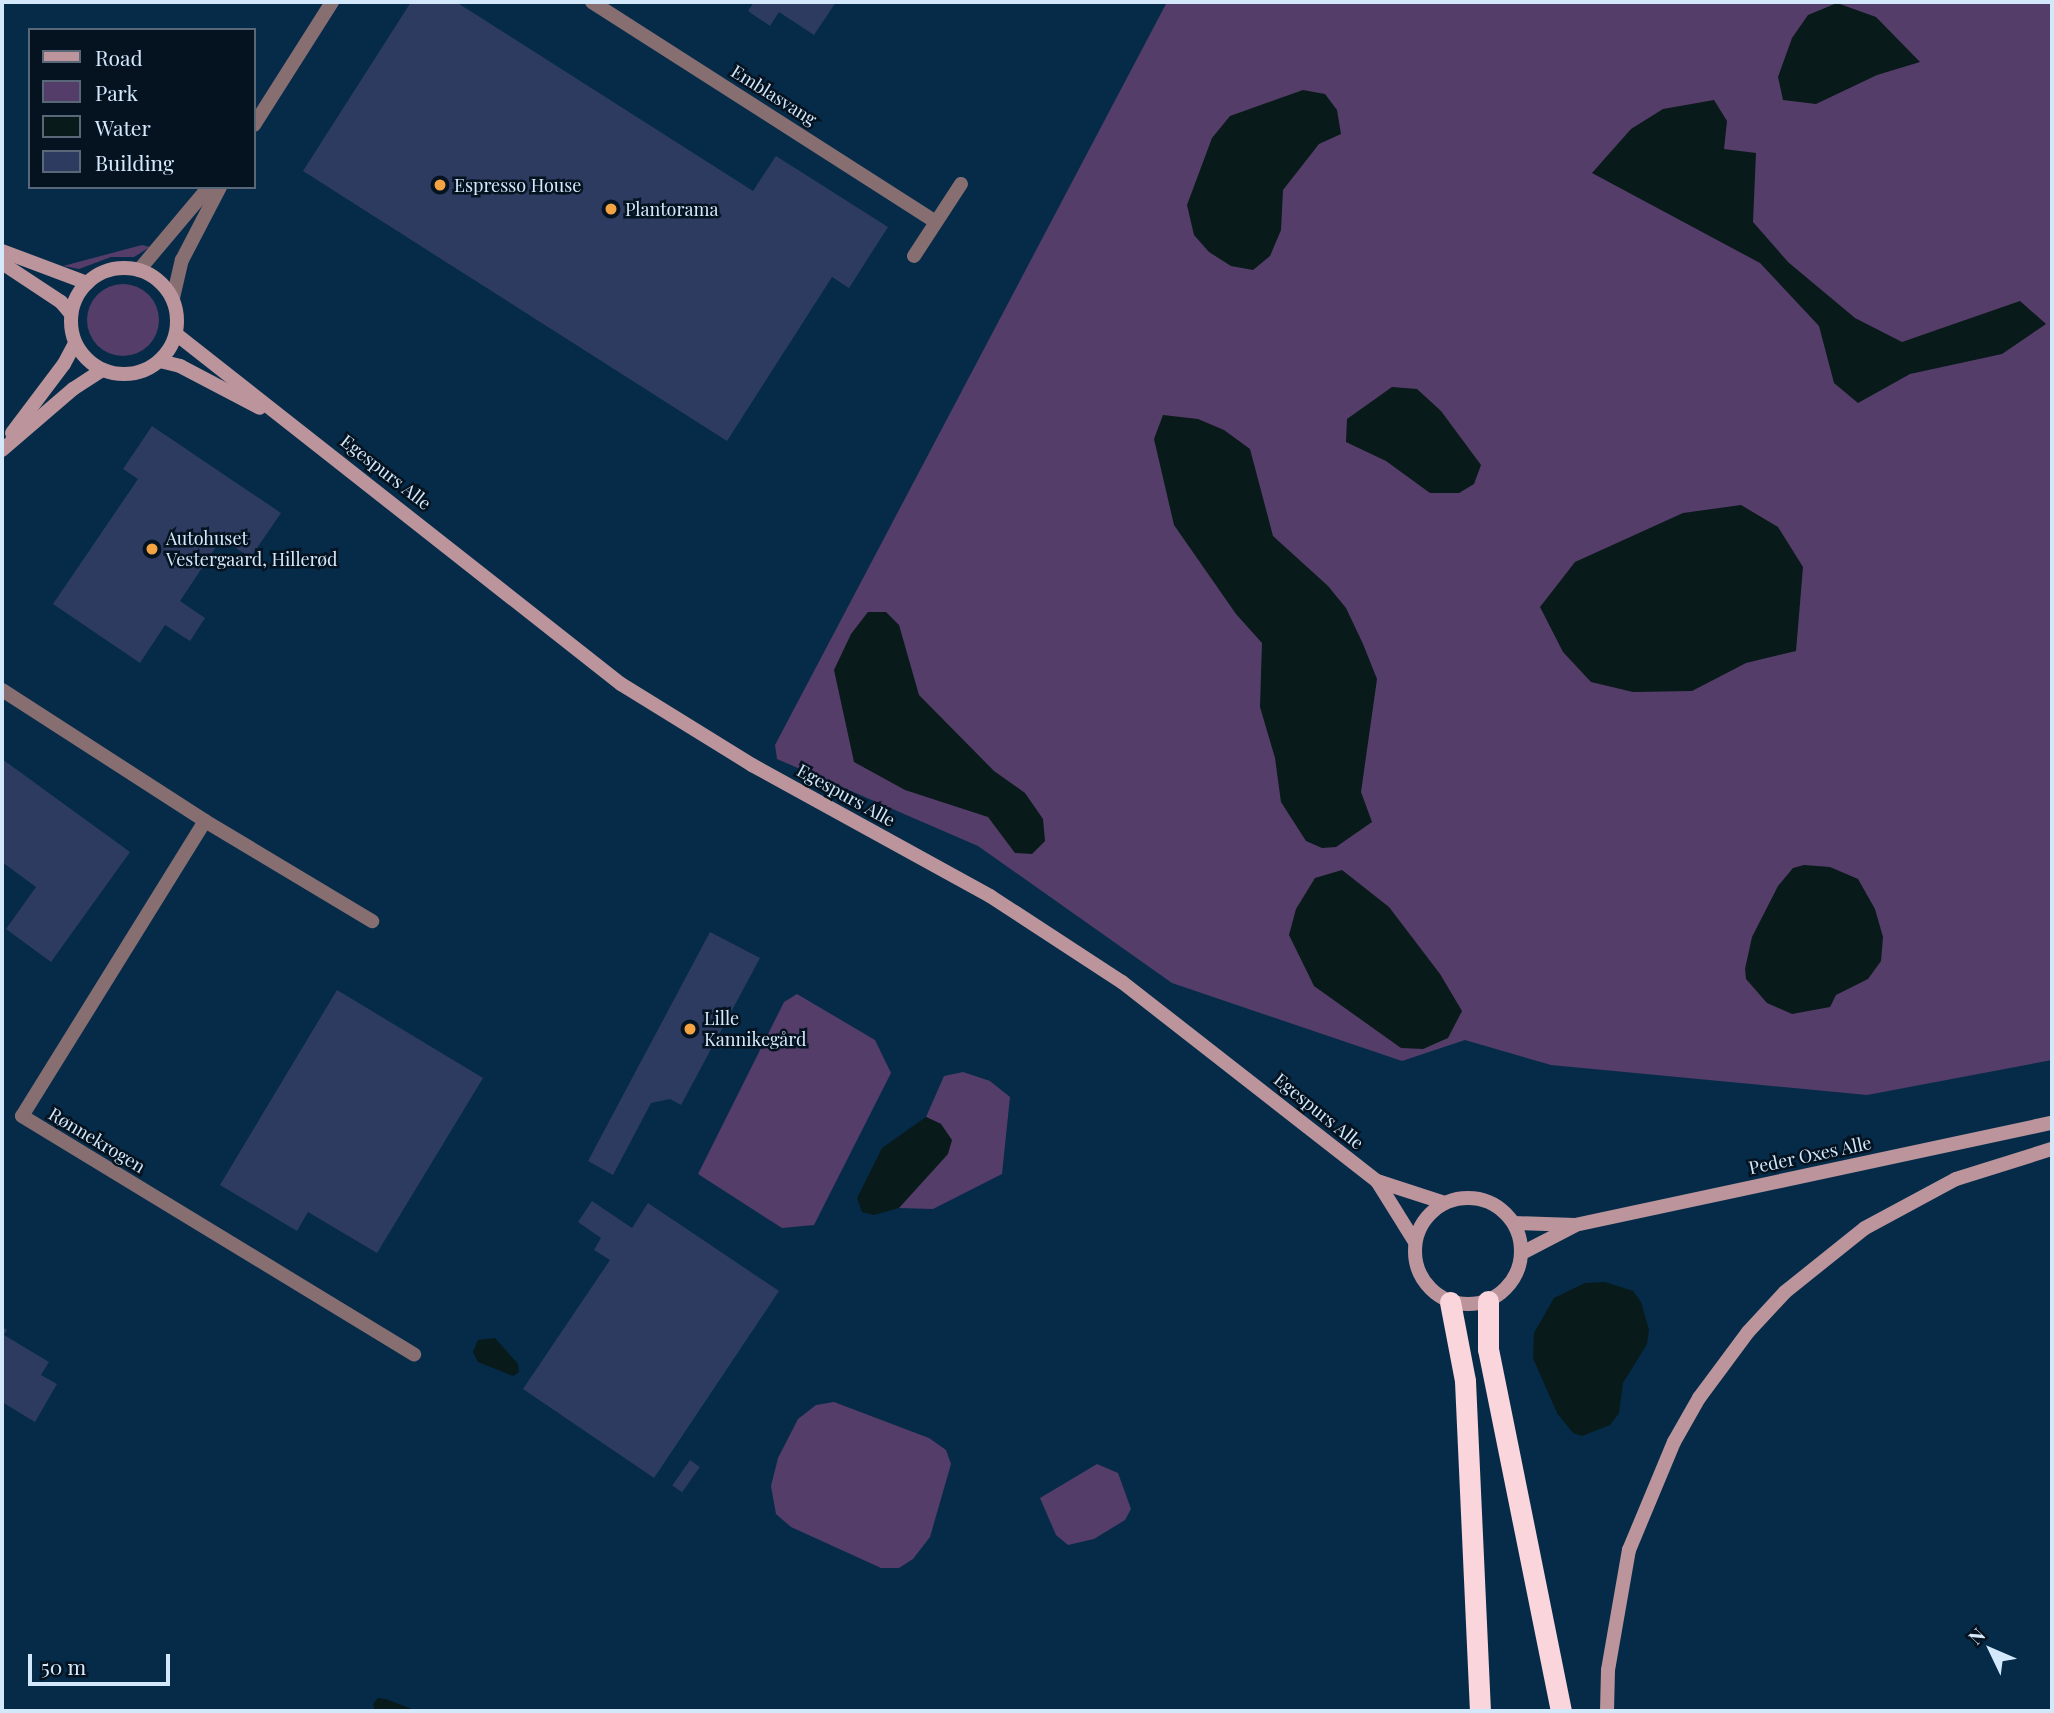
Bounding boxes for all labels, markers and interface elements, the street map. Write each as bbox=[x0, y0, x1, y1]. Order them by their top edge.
legend bbox=[28, 28, 256, 189]
text: Road bbox=[95, 43, 143, 71]
street label: Emblasvang bbox=[727, 60, 821, 130]
text: Park bbox=[95, 78, 138, 106]
text: Water bbox=[95, 113, 151, 141]
text: Building bbox=[95, 148, 174, 176]
place label: Espresso House bbox=[454, 174, 581, 196]
marker: Espresso House bbox=[432, 177, 448, 193]
place label: Plantorama bbox=[625, 198, 718, 220]
marker: Plantorama bbox=[603, 201, 619, 217]
street label: Egespurs Alle bbox=[336, 430, 436, 514]
place label: Autohuset Vestergaard, Hillerød bbox=[166, 528, 338, 570]
marker: Autohuset Vestergaard, Hillerød bbox=[144, 541, 160, 557]
street label: Egespurs Alle bbox=[793, 759, 899, 831]
place label: Lille Kannikegård bbox=[704, 1008, 806, 1050]
marker: Lille Kannikegård bbox=[682, 1021, 698, 1037]
street label: Egespurs Alle bbox=[1270, 1068, 1368, 1154]
street label: Rønnekrogen bbox=[45, 1103, 149, 1177]
street label: Peder Oxes Alle bbox=[1746, 1131, 1874, 1179]
north arrow bbox=[1956, 1615, 2026, 1685]
text: N bbox=[1962, 1621, 1990, 1649]
scale bar bbox=[32, 1640, 173, 1684]
text: 50 m bbox=[41, 1652, 86, 1680]

